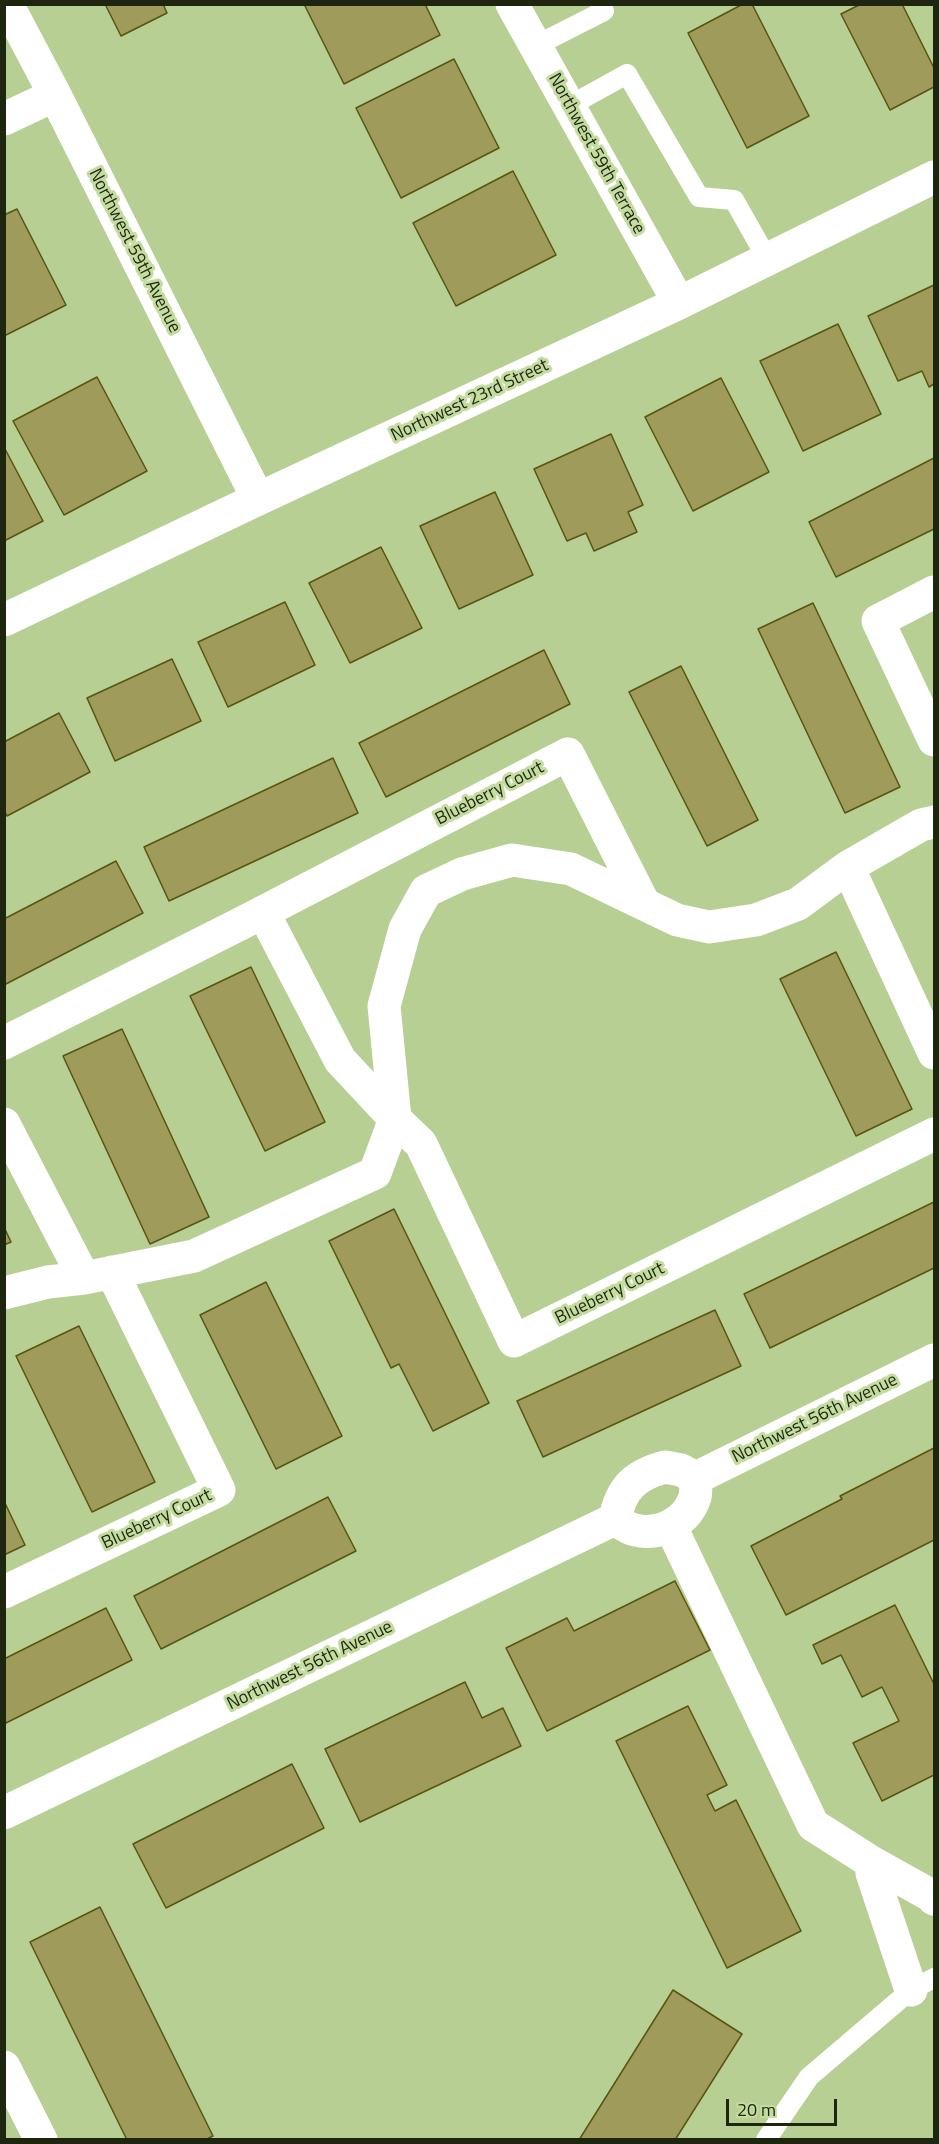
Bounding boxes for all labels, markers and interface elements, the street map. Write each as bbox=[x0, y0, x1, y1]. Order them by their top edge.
street label: Northwest 59th Terrace bbox=[543, 70, 649, 238]
street label: Northwest 59th Avenue bbox=[83, 165, 185, 337]
street label: Northwest 23rd Street bbox=[388, 355, 552, 447]
street label: Blueberry Court bbox=[432, 757, 548, 831]
street label: Blueberry Court bbox=[552, 1258, 668, 1330]
street label: Northwest 56th Avenue bbox=[729, 1370, 901, 1468]
street label: Blueberry Court bbox=[99, 1485, 215, 1555]
street label: Northwest 56th Avenue bbox=[224, 1617, 396, 1715]
scale bar bbox=[729, 2087, 840, 2125]
text: 20 m bbox=[737, 2096, 776, 2123]

